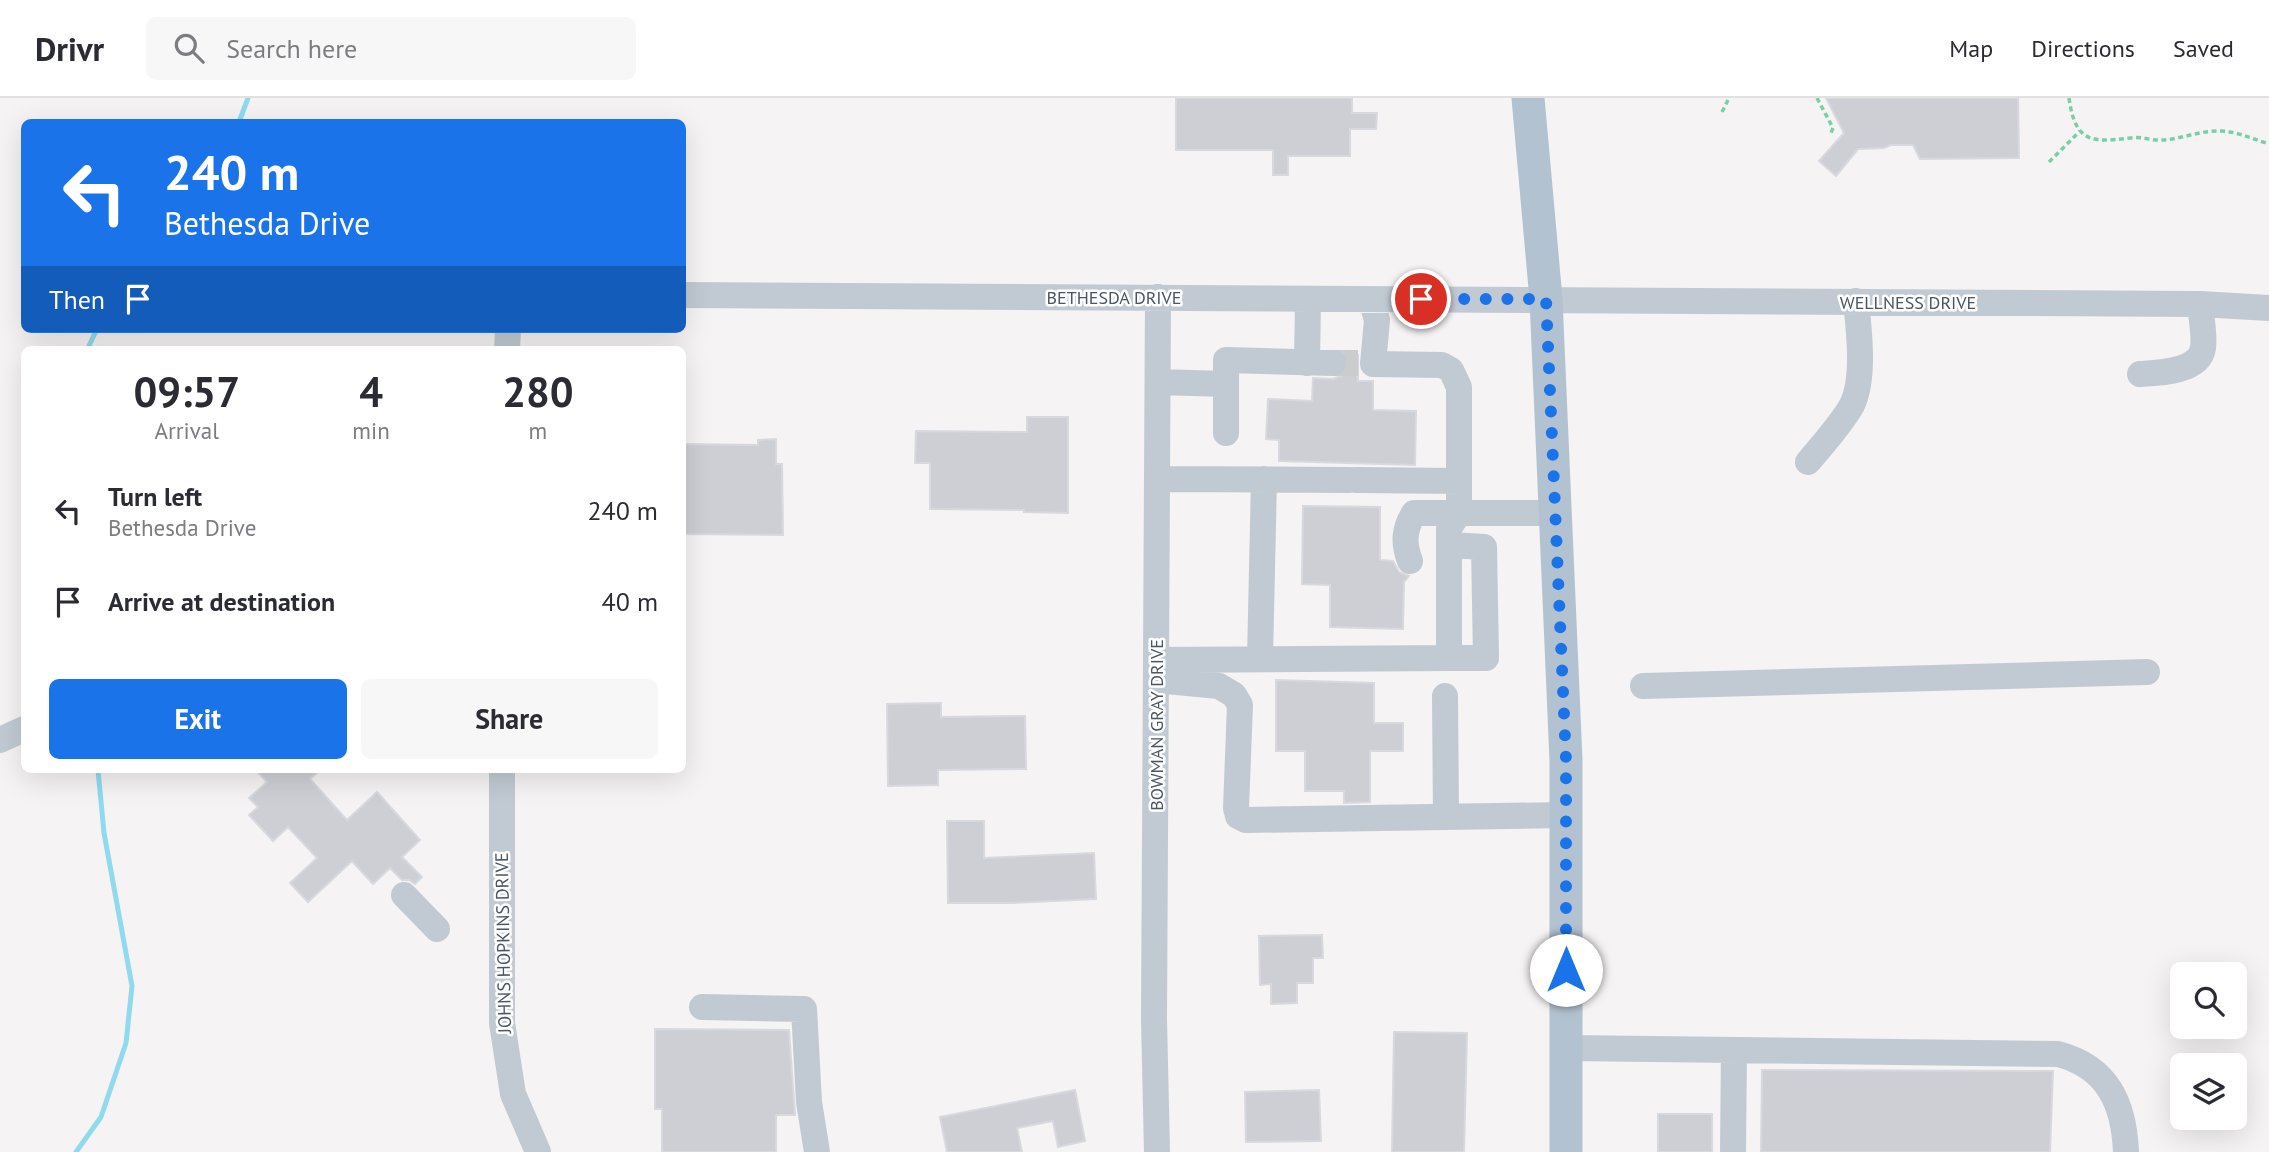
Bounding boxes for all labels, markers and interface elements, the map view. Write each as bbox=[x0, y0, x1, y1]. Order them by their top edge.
search box bbox=[146, 17, 636, 80]
text: Drivr bbox=[35, 27, 104, 70]
icon: search bbox=[170, 29, 208, 67]
text: Search here bbox=[226, 32, 357, 65]
text: Map bbox=[1949, 33, 1993, 64]
text: Directions bbox=[2031, 33, 2135, 64]
text: Saved bbox=[2173, 33, 2234, 64]
text: 240 m bbox=[164, 140, 299, 204]
icon: left bbox=[49, 147, 140, 238]
text: Bethesda Drive bbox=[164, 202, 370, 244]
pin bbox=[1391, 269, 1451, 329]
icon: arrive bbox=[119, 280, 157, 318]
icon: arrive bbox=[1402, 280, 1440, 318]
text: Then bbox=[49, 283, 105, 316]
street label: BETHESDA DRIVE bbox=[1047, 286, 1181, 309]
street label: WELLNESS DRIVE bbox=[1840, 291, 1976, 314]
text: 09:57 bbox=[133, 364, 240, 419]
text: 4 bbox=[359, 364, 383, 419]
text: 280 bbox=[502, 364, 574, 419]
text: Arrival bbox=[154, 416, 219, 445]
text: min bbox=[352, 416, 390, 445]
text: m bbox=[529, 416, 547, 445]
text: Turn left bbox=[108, 480, 202, 513]
icon: left bbox=[49, 492, 87, 530]
text: 240 m bbox=[587, 494, 658, 527]
text: Bethesda Drive bbox=[108, 513, 256, 542]
icon: arrive bbox=[49, 583, 87, 621]
text: Arrive at destination bbox=[108, 585, 335, 618]
text: 40 m bbox=[602, 585, 658, 618]
street label: BOWMAN GRAY DRIVE bbox=[1145, 639, 1168, 811]
button: Exit bbox=[49, 679, 347, 759]
button: Share bbox=[361, 679, 658, 759]
street label: JOHNS HOPKINS DRIVE bbox=[490, 852, 516, 1035]
position arrow bbox=[1529, 933, 1603, 1007]
map controls bbox=[2170, 962, 2247, 1130]
button: search bbox=[2170, 962, 2247, 1039]
button: layers bbox=[2170, 1053, 2247, 1130]

